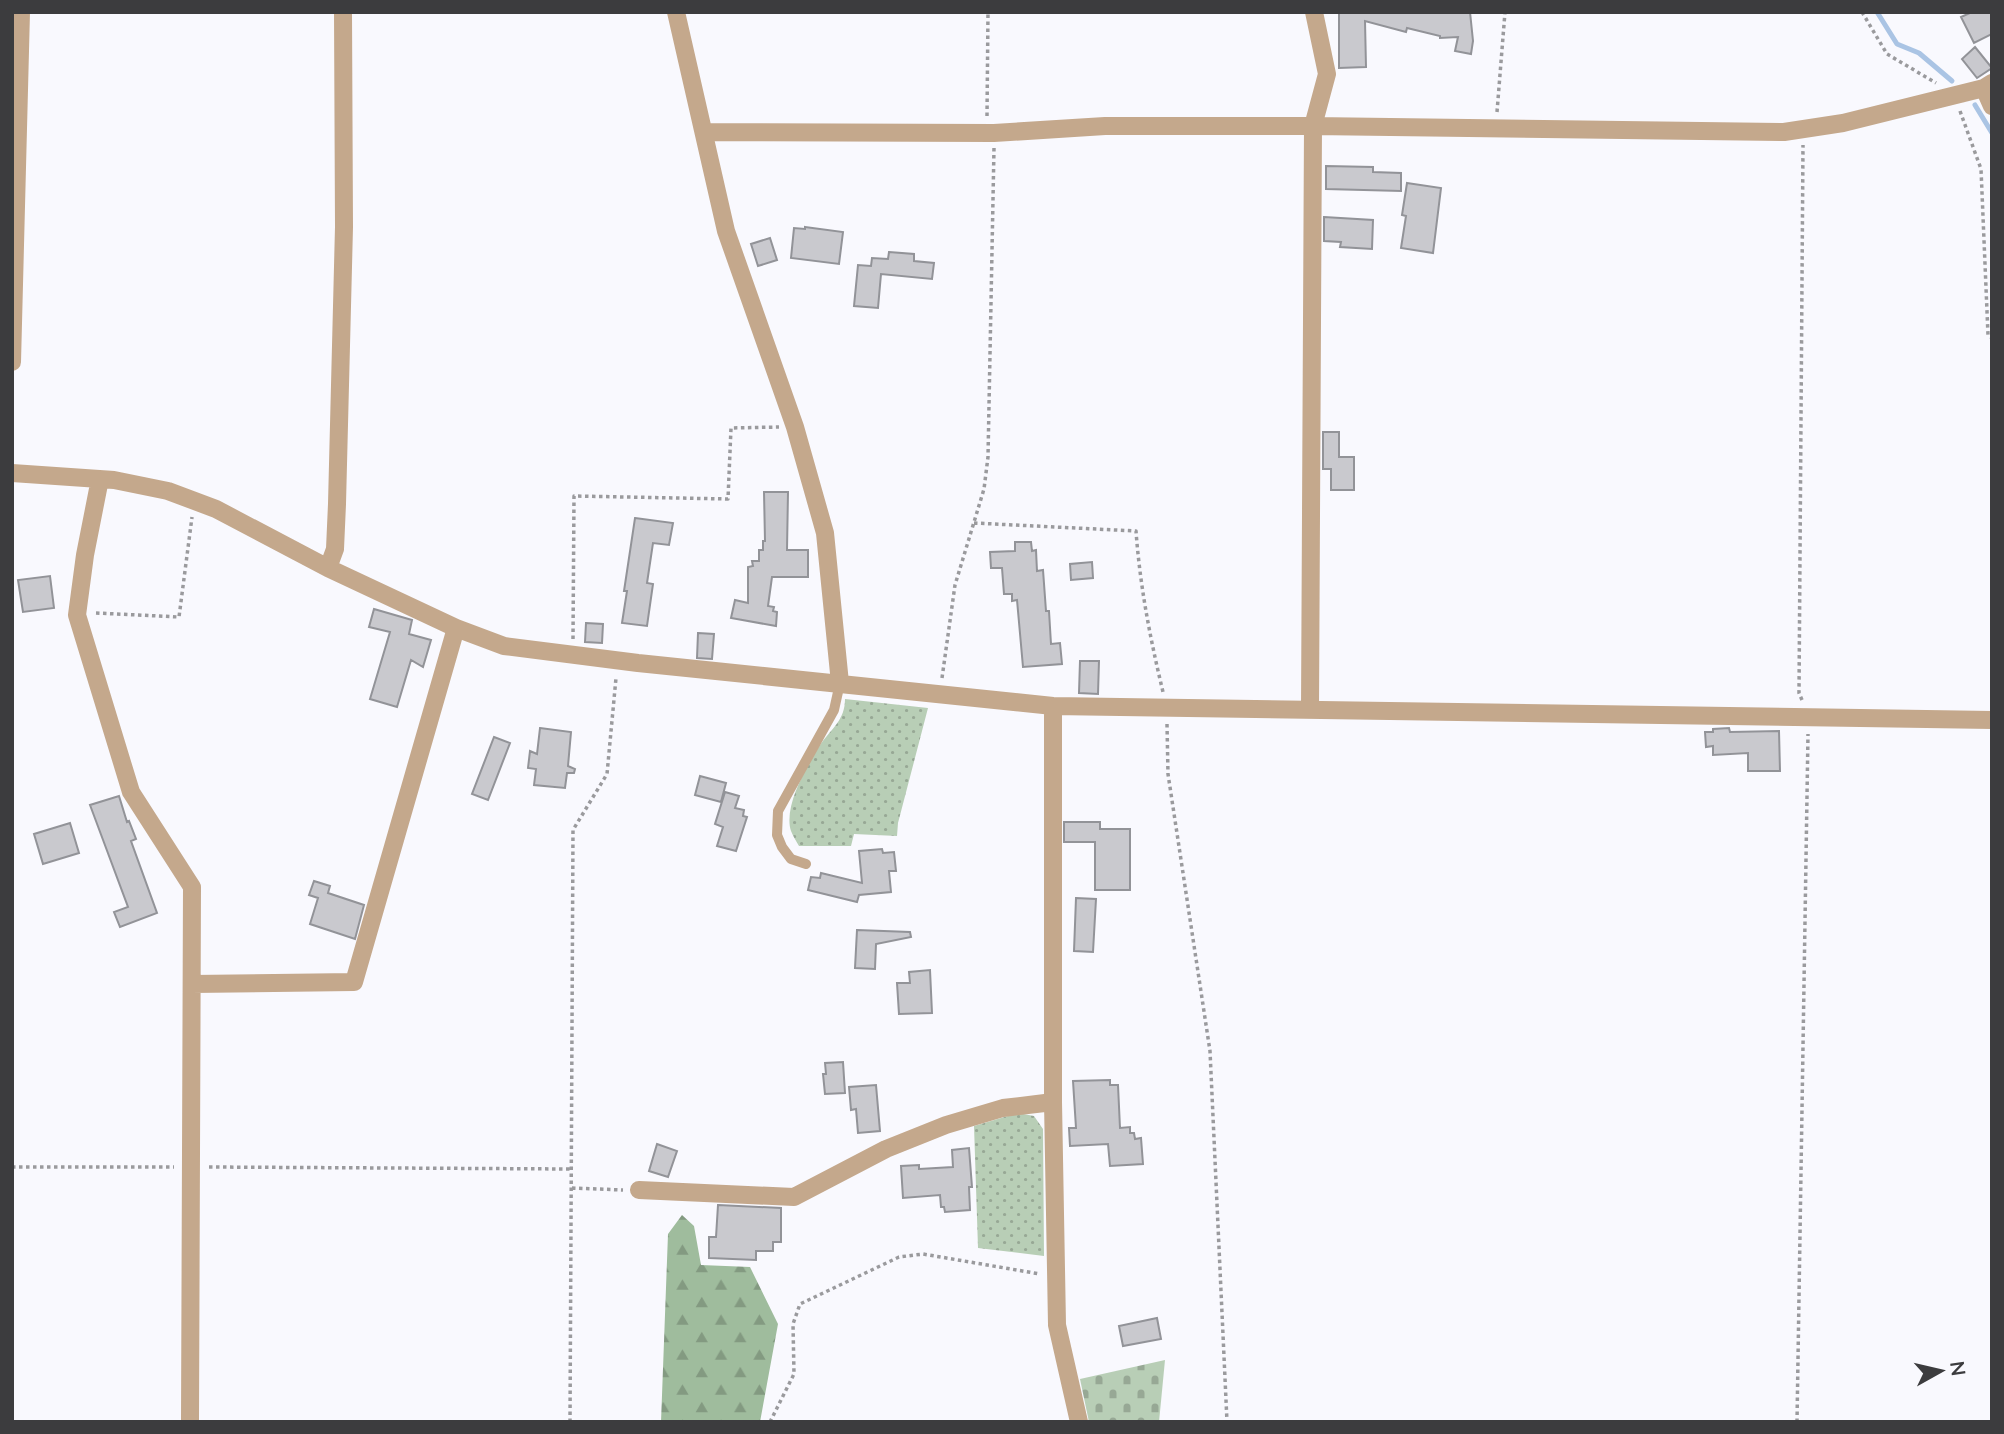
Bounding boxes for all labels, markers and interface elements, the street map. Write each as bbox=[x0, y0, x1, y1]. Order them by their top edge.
north arrow bbox=[1906, 1336, 1976, 1406]
text: N bbox=[1946, 1360, 1971, 1377]

